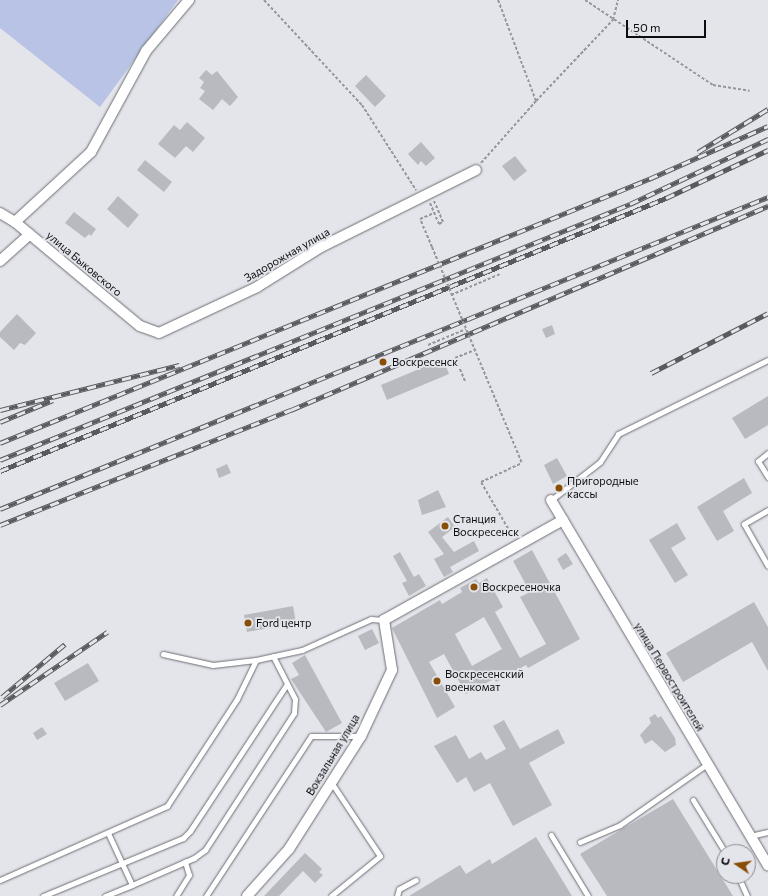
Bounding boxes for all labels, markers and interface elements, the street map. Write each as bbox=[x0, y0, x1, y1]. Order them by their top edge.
scale bar bbox=[628, 12, 708, 38]
text: 50 m bbox=[633, 20, 661, 34]
street label: Задорожная улица bbox=[242, 225, 332, 285]
street label: улица Быковского bbox=[44, 229, 124, 299]
place label: Воскресенск bbox=[392, 355, 458, 369]
marker: Воскресенск bbox=[377, 356, 389, 368]
place label: Пригородные кассы bbox=[567, 475, 639, 501]
marker: Пригородные кассы bbox=[554, 483, 564, 493]
place label: Станция Воскресенск bbox=[453, 513, 519, 539]
marker: Станция Воскресенск bbox=[440, 521, 450, 531]
place label: Воскресеночка bbox=[482, 580, 561, 594]
marker: Воскресеночка bbox=[469, 582, 479, 592]
place label: Ford центр bbox=[256, 616, 311, 630]
marker: Ford центр bbox=[243, 618, 253, 628]
street label: улица Первостроителей bbox=[631, 620, 707, 734]
place label: Воскресенский военкомат bbox=[445, 668, 524, 694]
marker: Воскресенский военкомат bbox=[432, 676, 442, 686]
street label: Вокзальная улица bbox=[304, 712, 362, 798]
north arrow bbox=[716, 844, 756, 884]
text: С bbox=[718, 856, 732, 867]

